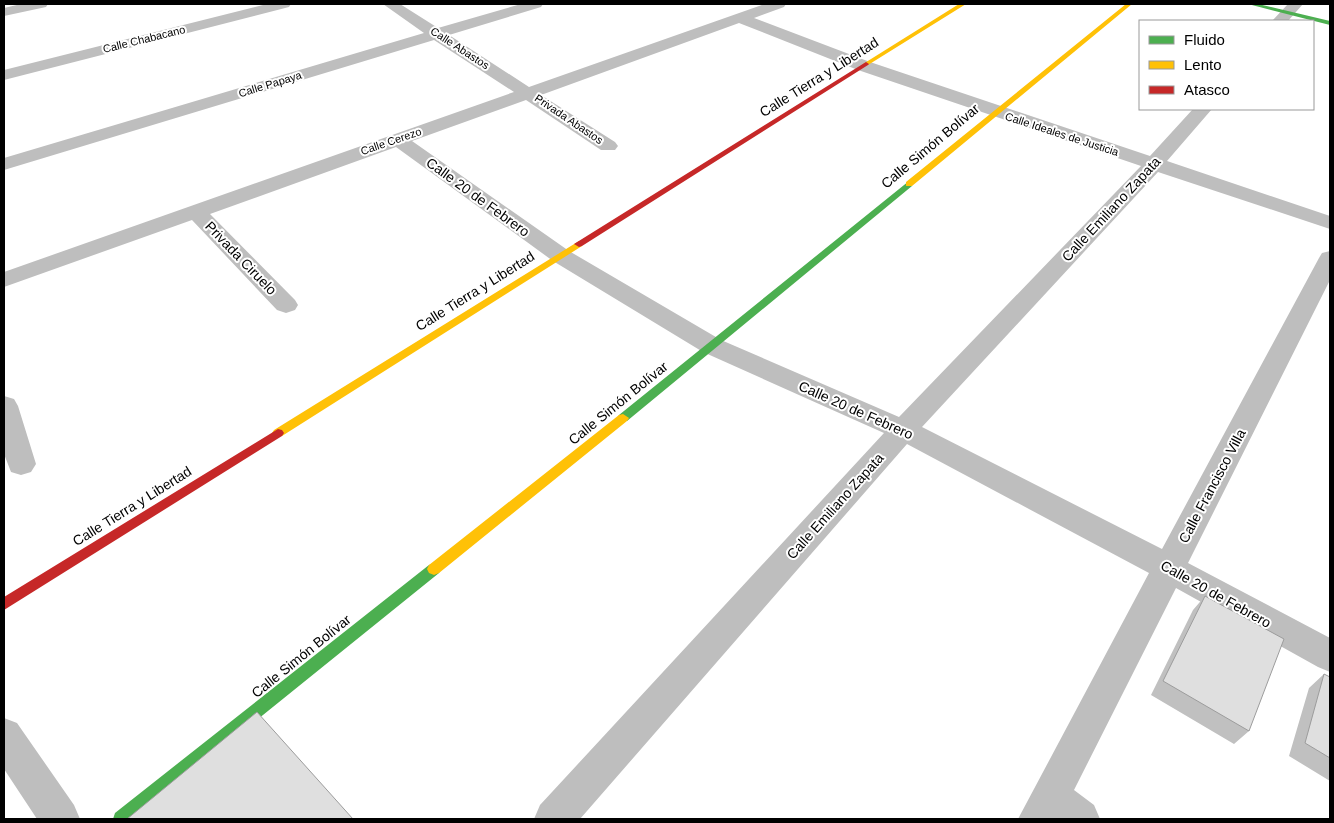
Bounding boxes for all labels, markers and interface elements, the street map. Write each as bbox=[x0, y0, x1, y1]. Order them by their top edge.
legend bbox=[1139, 20, 1314, 110]
street label: Calle Chabacano bbox=[102, 23, 186, 55]
street label: Calle Abastos bbox=[429, 25, 492, 72]
text: Fluido bbox=[1184, 31, 1225, 48]
street label: Calle Tierra y Libertad bbox=[757, 34, 881, 120]
text: Lento bbox=[1184, 56, 1222, 73]
street label: Calle Papaya bbox=[237, 68, 304, 99]
text: Atasco bbox=[1184, 81, 1230, 98]
street label: Privada Abastos bbox=[533, 92, 606, 146]
street label: Calle Simón Bolívar bbox=[878, 100, 982, 192]
street label: Calle Ideales de Justicia bbox=[1004, 110, 1121, 158]
street label: Calle Cerezo bbox=[359, 125, 423, 157]
street label: Calle Emiliano Zapata bbox=[1058, 153, 1164, 265]
street label: Calle 20 de Febrero bbox=[423, 154, 533, 240]
street label: Privada Ciruelo bbox=[202, 218, 280, 298]
street label: Calle Tierra y Libertad bbox=[413, 248, 537, 334]
street label: Calle Simón Bolívar bbox=[565, 358, 671, 448]
street label: Calle 20 de Febrero bbox=[796, 378, 916, 443]
street label: Calle Francisco Villa bbox=[1175, 426, 1249, 546]
street label: Calle Emiliano Zapata bbox=[783, 450, 887, 562]
street label: Calle Tierra y Libertad bbox=[70, 463, 194, 549]
street label: Calle 20 de Febrero bbox=[1158, 557, 1274, 631]
street label: Calle Simón Bolívar bbox=[248, 611, 354, 701]

